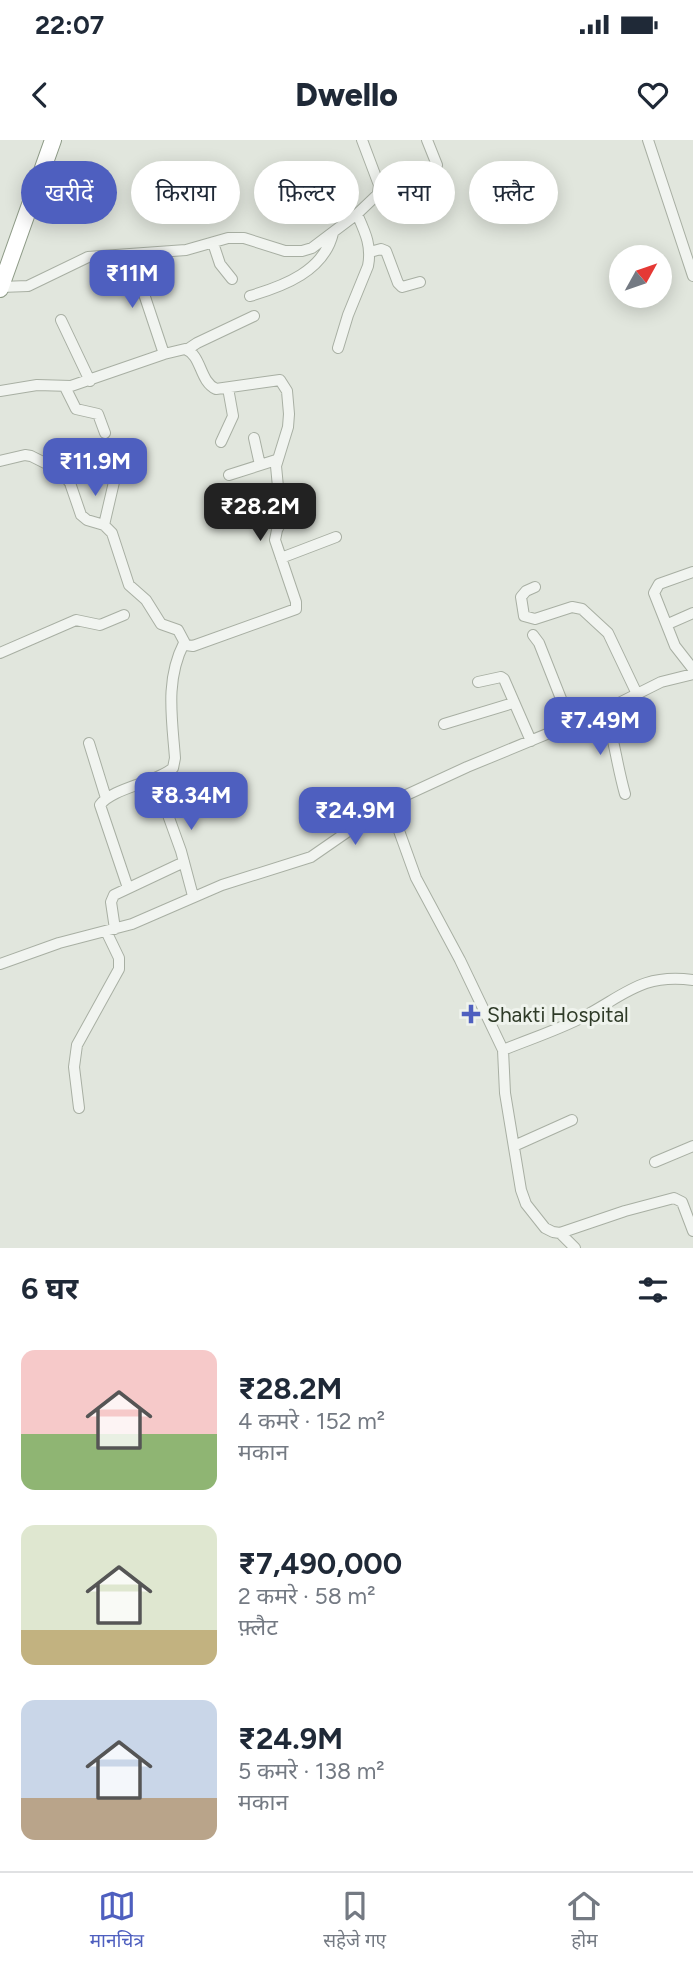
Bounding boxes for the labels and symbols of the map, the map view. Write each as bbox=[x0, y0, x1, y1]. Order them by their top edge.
north arrow bbox=[609, 245, 672, 308]
pin: ₹11M bbox=[91, 250, 173, 310]
pin: ₹11.9M bbox=[38, 438, 152, 498]
pin: ₹28.2M bbox=[203, 484, 317, 543]
pin: ₹7.49M bbox=[543, 698, 657, 757]
pin: ₹8.34M bbox=[134, 772, 248, 832]
pin: ₹24.9M bbox=[298, 788, 412, 847]
place label: Shakti Hospital bbox=[487, 1002, 629, 1027]
marker: Shakti Hospital bbox=[461, 1004, 481, 1024]

